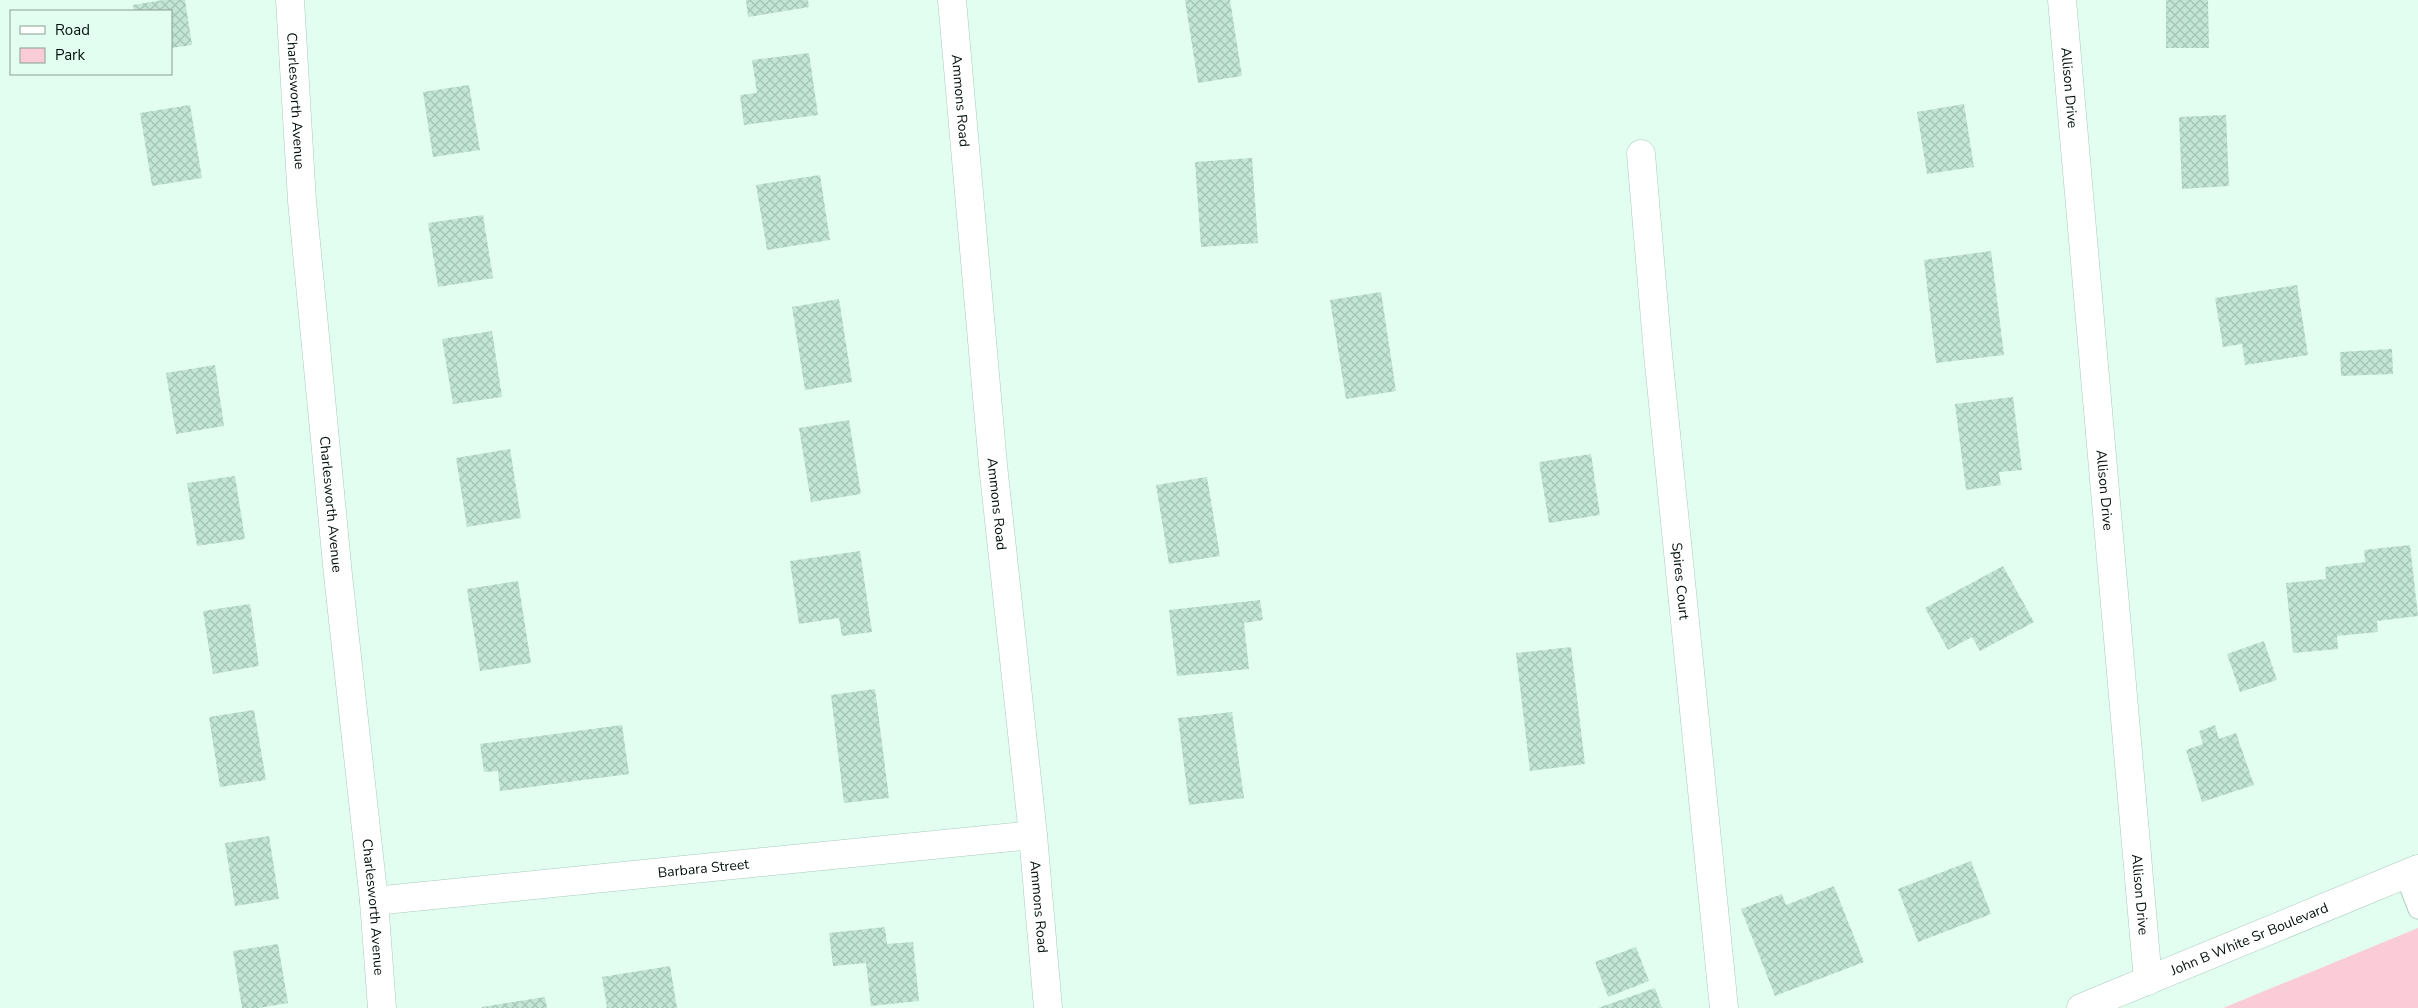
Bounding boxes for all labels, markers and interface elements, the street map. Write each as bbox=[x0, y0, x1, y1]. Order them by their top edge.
legend bbox=[10, 10, 172, 75]
text: Road bbox=[55, 20, 90, 40]
street label: Charlesworth Avenue bbox=[282, 32, 309, 170]
text: Park bbox=[55, 45, 85, 65]
street label: Allison Drive bbox=[2056, 46, 2082, 129]
street label: Ammons Road bbox=[947, 54, 974, 148]
street label: Charlesworth Avenue bbox=[315, 435, 347, 573]
street label: Allison Drive bbox=[2091, 449, 2117, 531]
street label: Ammons Road bbox=[982, 457, 1011, 551]
street label: Spires Court bbox=[1667, 542, 1694, 621]
street label: Charlesworth Avenue bbox=[357, 838, 389, 976]
street label: Allison Drive bbox=[2127, 853, 2153, 936]
street label: Barbara Street bbox=[657, 854, 750, 883]
street label: Ammons Road bbox=[1025, 860, 1052, 954]
street label: John B White Sr Boulevard bbox=[2167, 898, 2331, 980]

